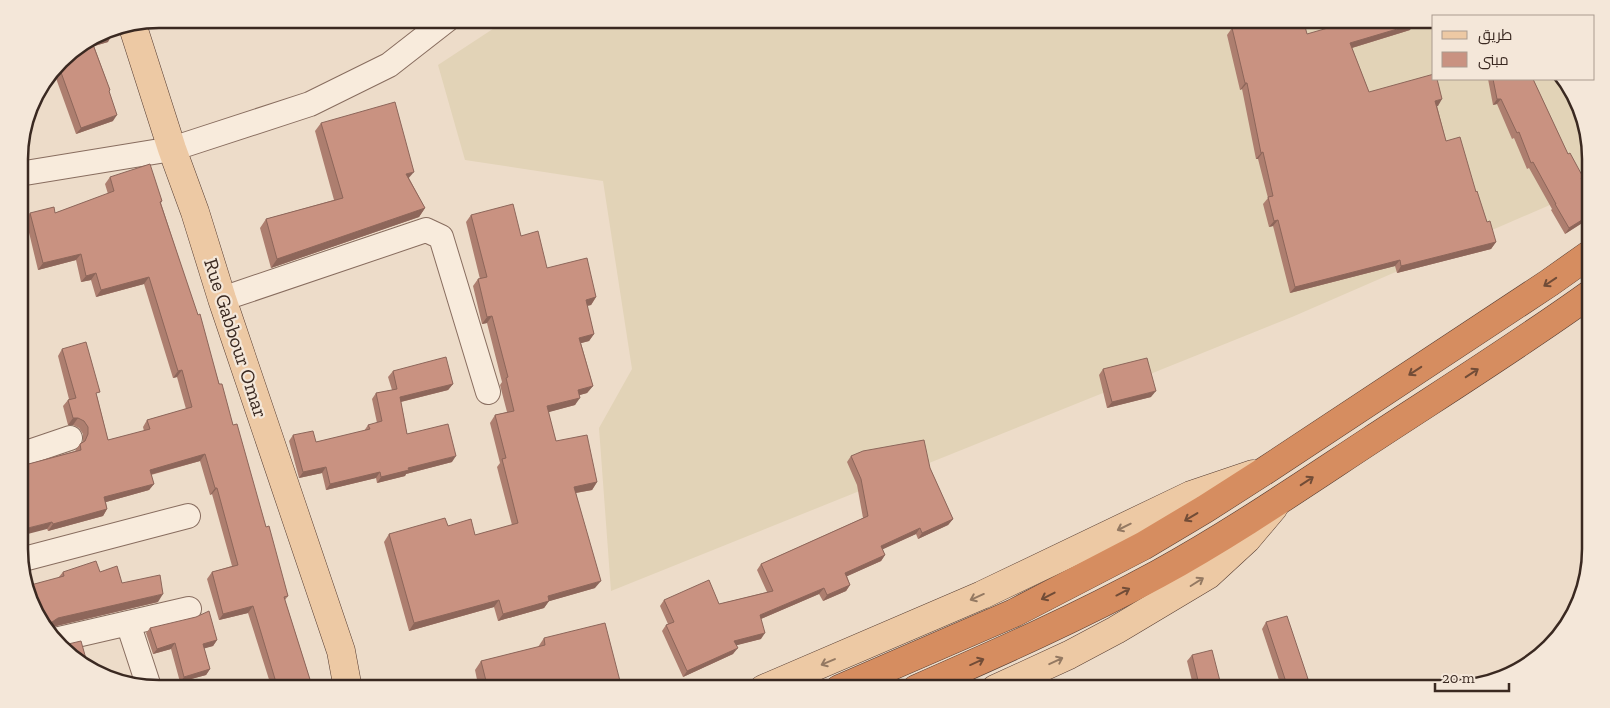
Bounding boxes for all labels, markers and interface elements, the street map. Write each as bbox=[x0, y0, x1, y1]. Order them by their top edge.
legend bbox=[1432, 15, 1595, 80]
text: طريق bbox=[1478, 26, 1512, 45]
text: مبنى bbox=[1478, 51, 1509, 70]
street label: Rue Gabbour Omar bbox=[199, 255, 273, 421]
one-way arrow bbox=[1544, 277, 1558, 287]
one-way arrow bbox=[1408, 366, 1422, 377]
one-way arrow bbox=[1465, 368, 1479, 378]
one-way arrow bbox=[1300, 476, 1314, 486]
one-way arrow bbox=[1184, 513, 1198, 523]
one-way arrow bbox=[1116, 522, 1131, 532]
one-way arrow bbox=[1190, 576, 1204, 586]
one-way arrow bbox=[1116, 587, 1130, 597]
one-way arrow bbox=[1041, 591, 1056, 601]
one-way arrow bbox=[970, 593, 985, 603]
one-way arrow bbox=[1048, 656, 1063, 666]
one-way arrow bbox=[969, 657, 984, 667]
one-way arrow bbox=[821, 658, 836, 667]
scale bar bbox=[1435, 660, 1509, 692]
text: 20 m bbox=[1442, 669, 1475, 687]

